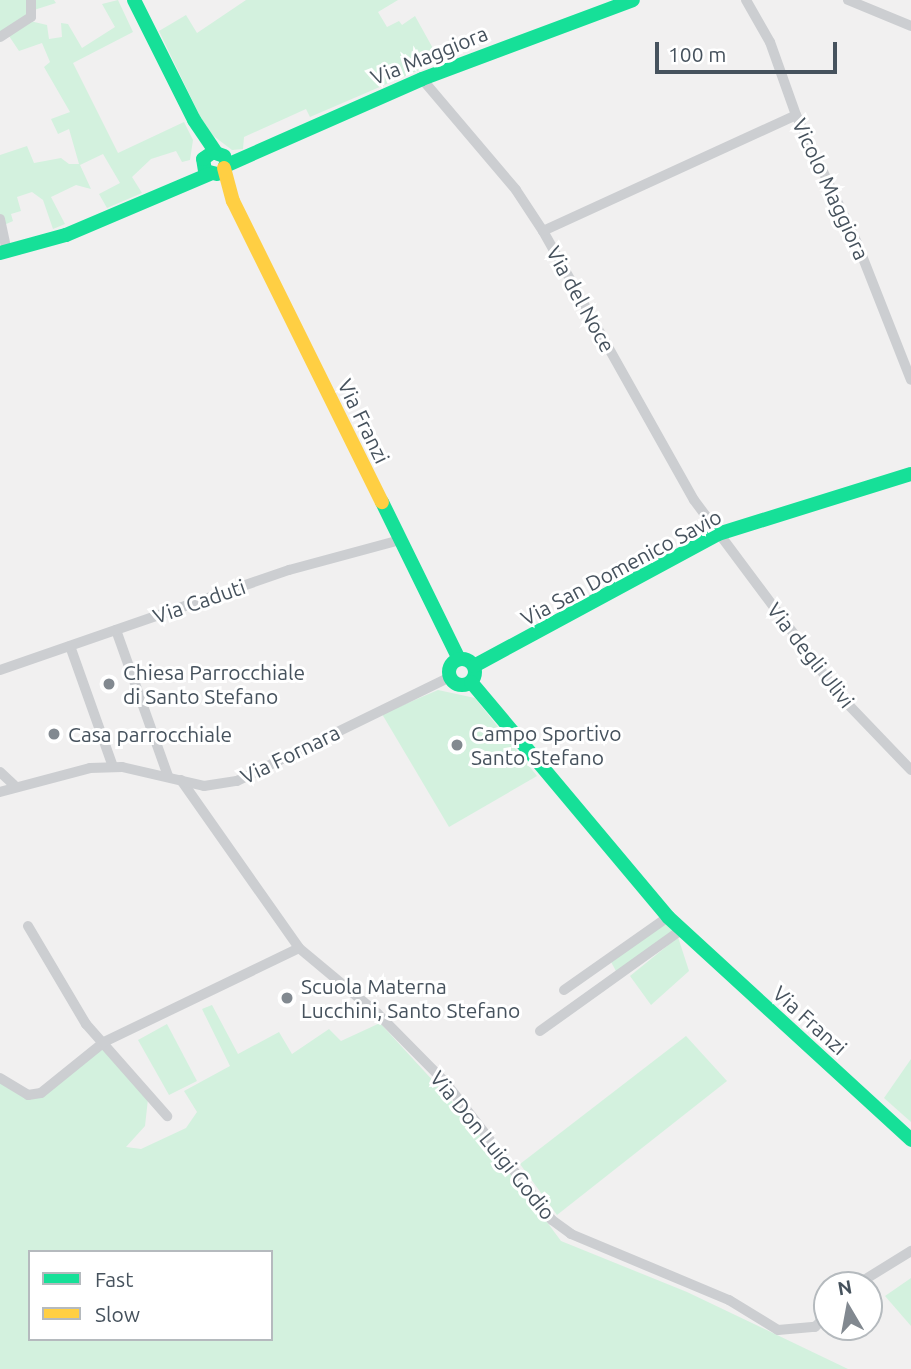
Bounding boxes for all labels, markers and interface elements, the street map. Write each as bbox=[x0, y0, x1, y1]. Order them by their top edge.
street label: Via Maggiora bbox=[367, 20, 491, 90]
scale bar bbox=[659, 28, 841, 72]
text: 100 m bbox=[668, 42, 726, 66]
street label: Vicolo Maggiora bbox=[787, 114, 875, 264]
street label: Via del Noce bbox=[542, 242, 620, 356]
street label: Via Franzi bbox=[333, 375, 395, 467]
street label: Via San Domenico Savio bbox=[516, 503, 726, 631]
street label: Via Caduti bbox=[149, 573, 249, 629]
street label: Via degli Ulivi bbox=[762, 597, 860, 713]
place label: Chiesa Parrocchiale di Santo Stefano bbox=[123, 659, 305, 709]
marker: Chiesa Parrocchiale di Santo Stefano bbox=[101, 676, 117, 692]
street label: Via Fornara bbox=[236, 719, 344, 789]
place label: Campo Sportivo Santo Stefano bbox=[471, 720, 622, 770]
place label: Casa parrocchiale bbox=[68, 721, 232, 747]
marker: Casa parrocchiale bbox=[46, 726, 62, 742]
marker: Campo Sportivo Santo Stefano bbox=[449, 737, 465, 753]
place label: Scuola Materna Lucchini, Santo Stefano bbox=[301, 973, 520, 1023]
street label: Via Franzi bbox=[768, 980, 852, 1060]
marker: Scuola Materna Lucchini, Santo Stefano bbox=[279, 990, 295, 1006]
street label: Via Don Luigi Godio bbox=[425, 1065, 561, 1225]
legend bbox=[28, 1250, 273, 1341]
text: Fast bbox=[95, 1267, 133, 1291]
north arrow bbox=[813, 1271, 883, 1341]
text: N bbox=[836, 1275, 854, 1299]
text: Slow bbox=[95, 1302, 140, 1326]

